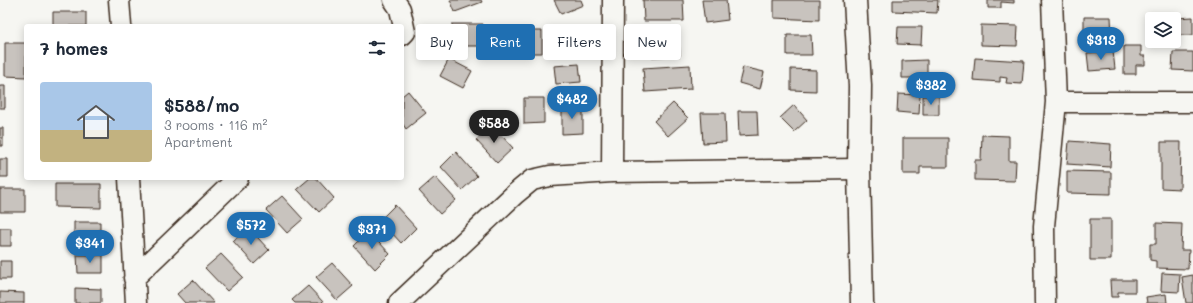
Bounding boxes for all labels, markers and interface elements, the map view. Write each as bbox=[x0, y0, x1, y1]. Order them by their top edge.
map controls bbox=[1145, 12, 1181, 48]
button: layers bbox=[1145, 12, 1181, 48]
chip: Buy bbox=[416, 24, 468, 60]
chip: Rent bbox=[476, 24, 535, 60]
chip: Filters bbox=[543, 24, 616, 60]
chip: New bbox=[624, 24, 681, 60]
pin: $313 bbox=[1077, 27, 1125, 61]
text: $313 bbox=[1086, 31, 1116, 48]
text: 7 homes bbox=[40, 37, 108, 59]
icon: filters bbox=[366, 37, 388, 59]
pin: $382 bbox=[907, 72, 955, 106]
text: $382 bbox=[915, 76, 947, 93]
pin: $482 bbox=[548, 86, 596, 120]
text: $482 bbox=[556, 90, 588, 107]
text: $588/mo bbox=[164, 94, 239, 116]
icon: home bbox=[72, 98, 120, 146]
pin: $588 bbox=[470, 110, 518, 144]
text: $588 bbox=[478, 114, 510, 131]
text: 3 rooms · 116 m² bbox=[164, 116, 267, 133]
text: Apartment bbox=[164, 133, 233, 150]
pin: $572 bbox=[227, 212, 275, 246]
text: $572 bbox=[236, 216, 266, 233]
pin: $371 bbox=[348, 216, 396, 250]
text: $371 bbox=[358, 220, 386, 237]
pin: $341 bbox=[66, 230, 114, 264]
text: $341 bbox=[75, 234, 105, 251]

